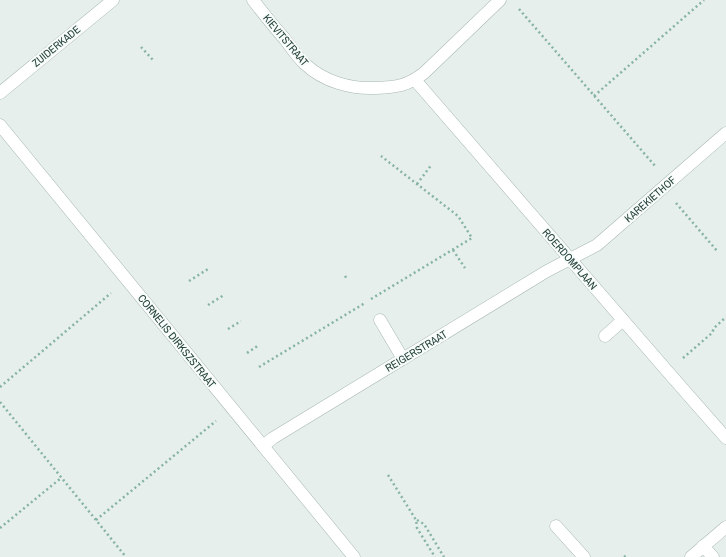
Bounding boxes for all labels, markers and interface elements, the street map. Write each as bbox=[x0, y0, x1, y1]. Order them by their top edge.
street label: KIEVITSTRAAT bbox=[260, 11, 312, 69]
street label: ZUIDERKADE bbox=[29, 22, 83, 70]
street label: KAREKIETHOF bbox=[621, 173, 679, 225]
street label: ROERDOMPLAAN bbox=[540, 225, 600, 293]
street label: CORNELIS DIRKSZSTRAAT bbox=[135, 291, 219, 391]
street label: REIGERSTRAAT bbox=[383, 327, 450, 375]

